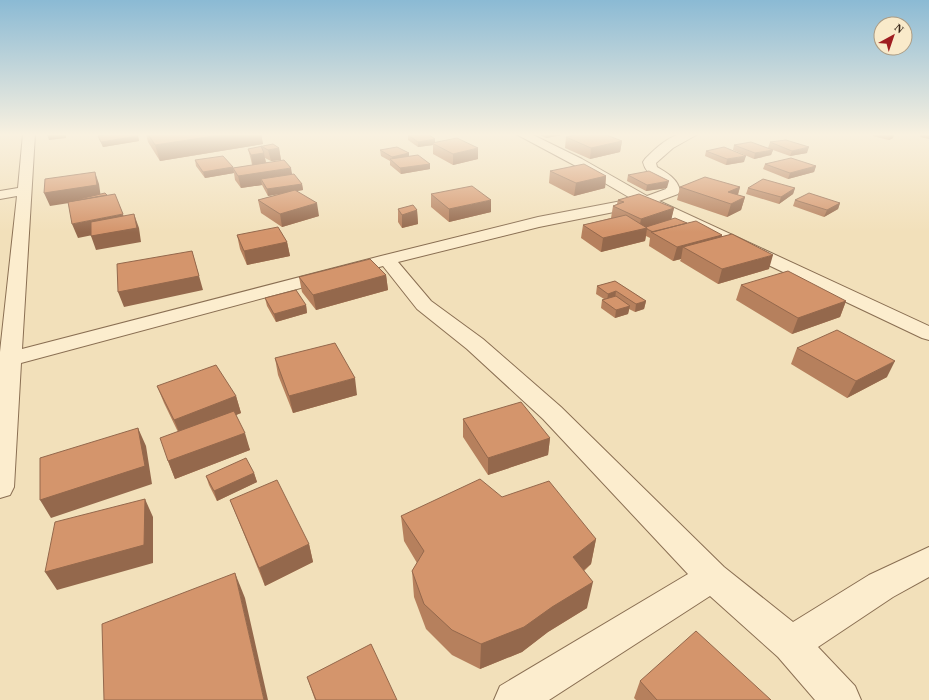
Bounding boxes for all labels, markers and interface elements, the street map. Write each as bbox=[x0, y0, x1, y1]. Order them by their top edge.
north arrow bbox=[873, 16, 913, 56]
text: N bbox=[893, 21, 906, 36]

